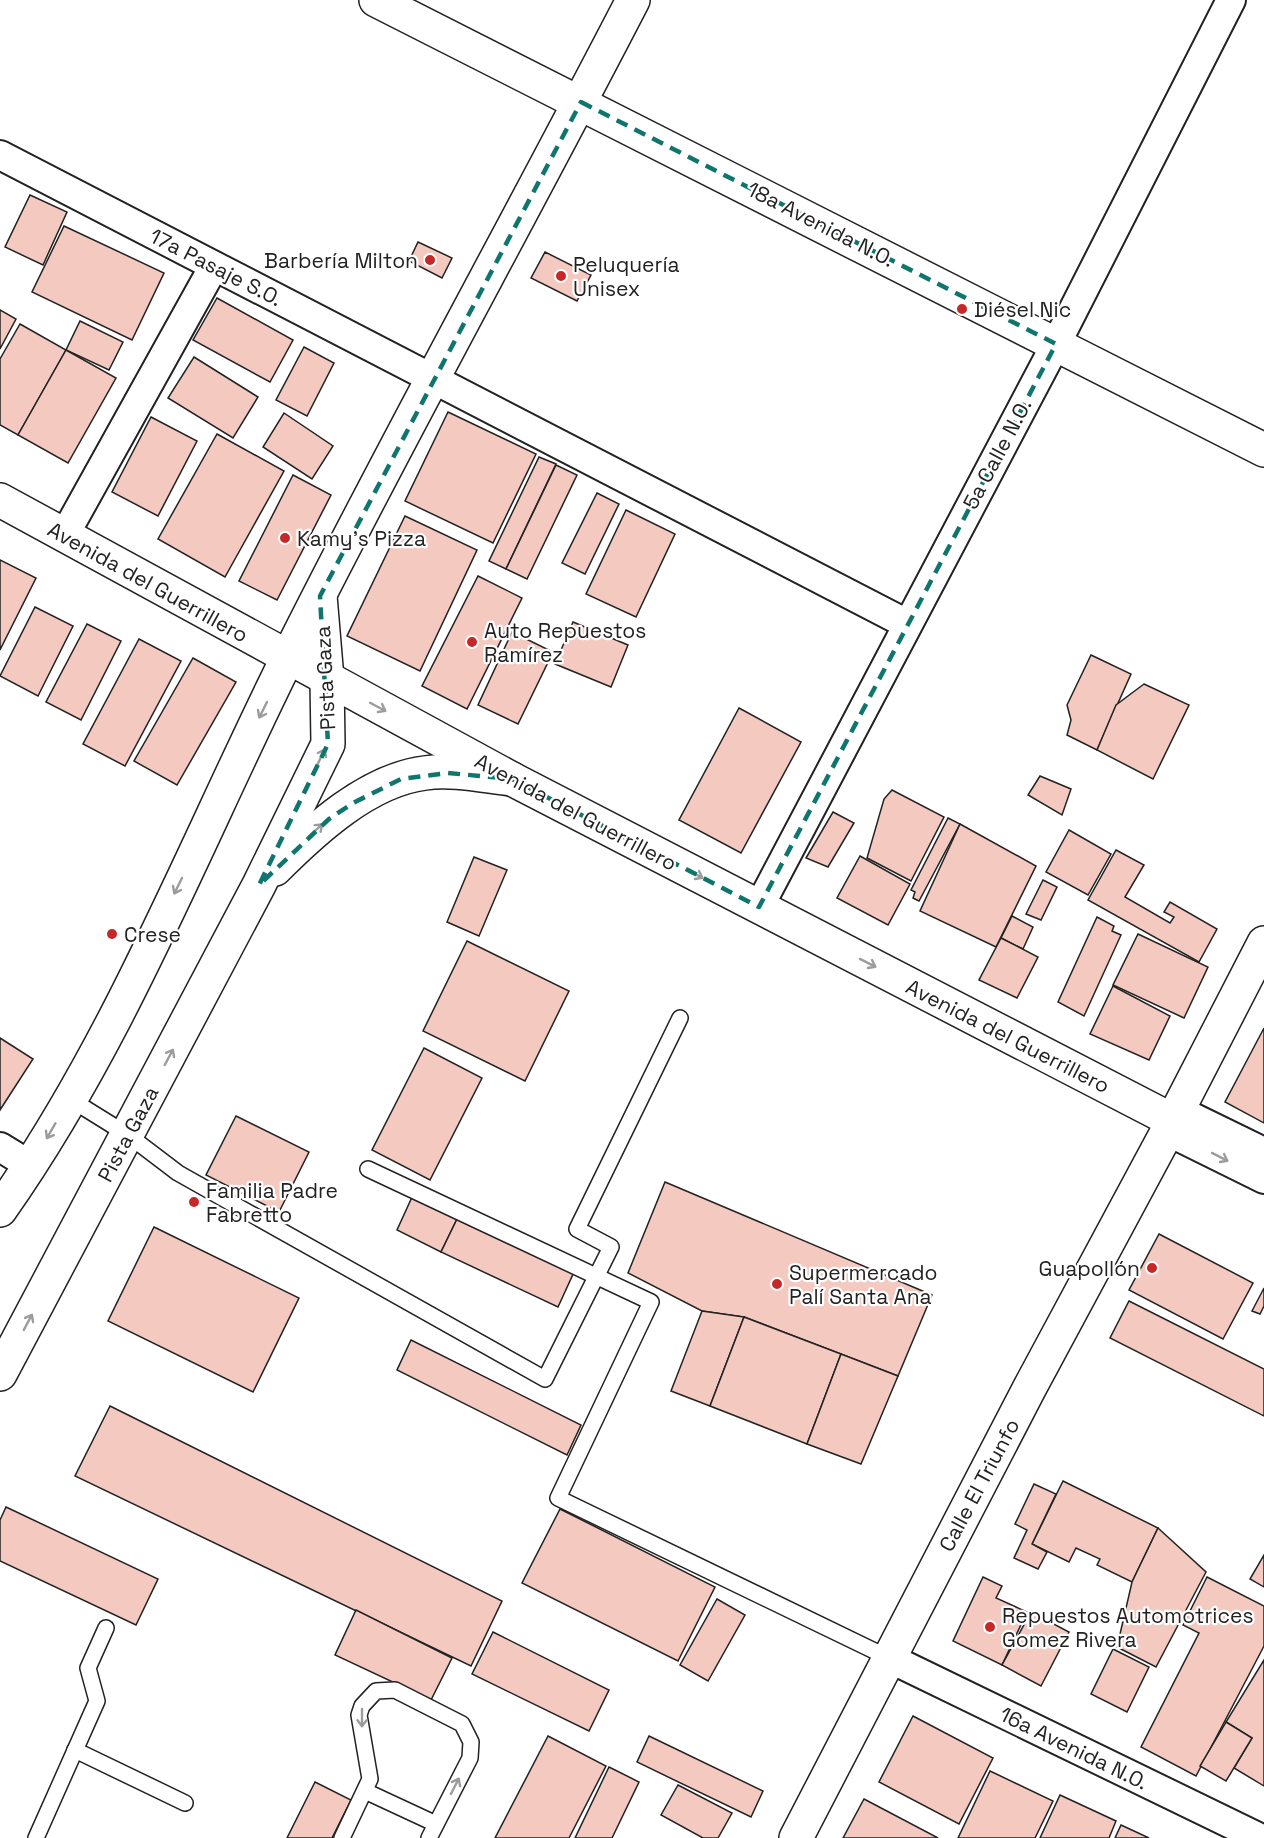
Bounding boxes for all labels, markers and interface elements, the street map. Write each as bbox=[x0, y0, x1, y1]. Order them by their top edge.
street label: 18a Avenida N.O. bbox=[743, 175, 899, 273]
street label: 17a Pasaje S.O. bbox=[145, 222, 287, 312]
place label: Barbería Milton bbox=[264, 247, 418, 274]
place label: Peluquería Unisex bbox=[573, 251, 680, 302]
marker: Barbería Milton bbox=[423, 253, 437, 267]
marker: Peluquería Unisex bbox=[554, 269, 568, 283]
place label: Diésel Nic bbox=[974, 296, 1071, 323]
marker: Diésel Nic bbox=[955, 302, 969, 316]
street label: 5a Calle N.O. bbox=[957, 394, 1037, 514]
street label: Avenida del Guerrillero bbox=[43, 516, 253, 648]
place label: Kamy's Pizza bbox=[297, 525, 426, 552]
marker: Kamy's Pizza bbox=[278, 531, 292, 545]
place label: Auto Repuestos Ramírez bbox=[484, 617, 646, 668]
street label: Pista Gaza bbox=[309, 625, 341, 731]
marker: Auto Repuestos Ramírez bbox=[465, 635, 479, 649]
one-way arrow bbox=[256, 701, 268, 719]
one-way arrow bbox=[369, 701, 386, 713]
street label: Avenida del Guerrillero bbox=[470, 747, 682, 877]
one-way arrow bbox=[316, 749, 328, 767]
one-way arrow bbox=[309, 823, 324, 837]
one-way arrow bbox=[685, 869, 703, 880]
one-way arrow bbox=[172, 876, 183, 894]
place label: Crese bbox=[124, 921, 181, 948]
marker: Crese bbox=[105, 927, 119, 941]
one-way arrow bbox=[859, 958, 877, 970]
street label: Avenida del Guerrillero bbox=[902, 973, 1114, 1099]
one-way arrow bbox=[164, 1049, 175, 1067]
street label: Pista Gaza bbox=[92, 1082, 164, 1186]
one-way arrow bbox=[45, 1122, 57, 1139]
one-way arrow bbox=[1211, 1152, 1229, 1164]
place label: Familia Padre Fabretto bbox=[206, 1177, 338, 1228]
marker: Familia Padre Fabretto bbox=[187, 1195, 201, 1209]
place label: Guapollón bbox=[1039, 1255, 1140, 1282]
place label: Supermercado Palí Santa Ana bbox=[789, 1259, 937, 1310]
marker: Guapollón bbox=[1145, 1261, 1159, 1275]
marker: Supermercado Palí Santa Ana bbox=[770, 1277, 784, 1291]
one-way arrow bbox=[22, 1314, 34, 1331]
street label: Calle El Triunfo bbox=[933, 1414, 1025, 1556]
place label: Repuestos Automotrices Gomez Rivera bbox=[1002, 1602, 1254, 1653]
marker: Repuestos Automotrices Gomez Rivera bbox=[983, 1620, 997, 1634]
street label: 16a Avenida N.O. bbox=[995, 1700, 1153, 1796]
one-way arrow bbox=[356, 1708, 368, 1727]
one-way arrow bbox=[449, 1778, 461, 1795]

